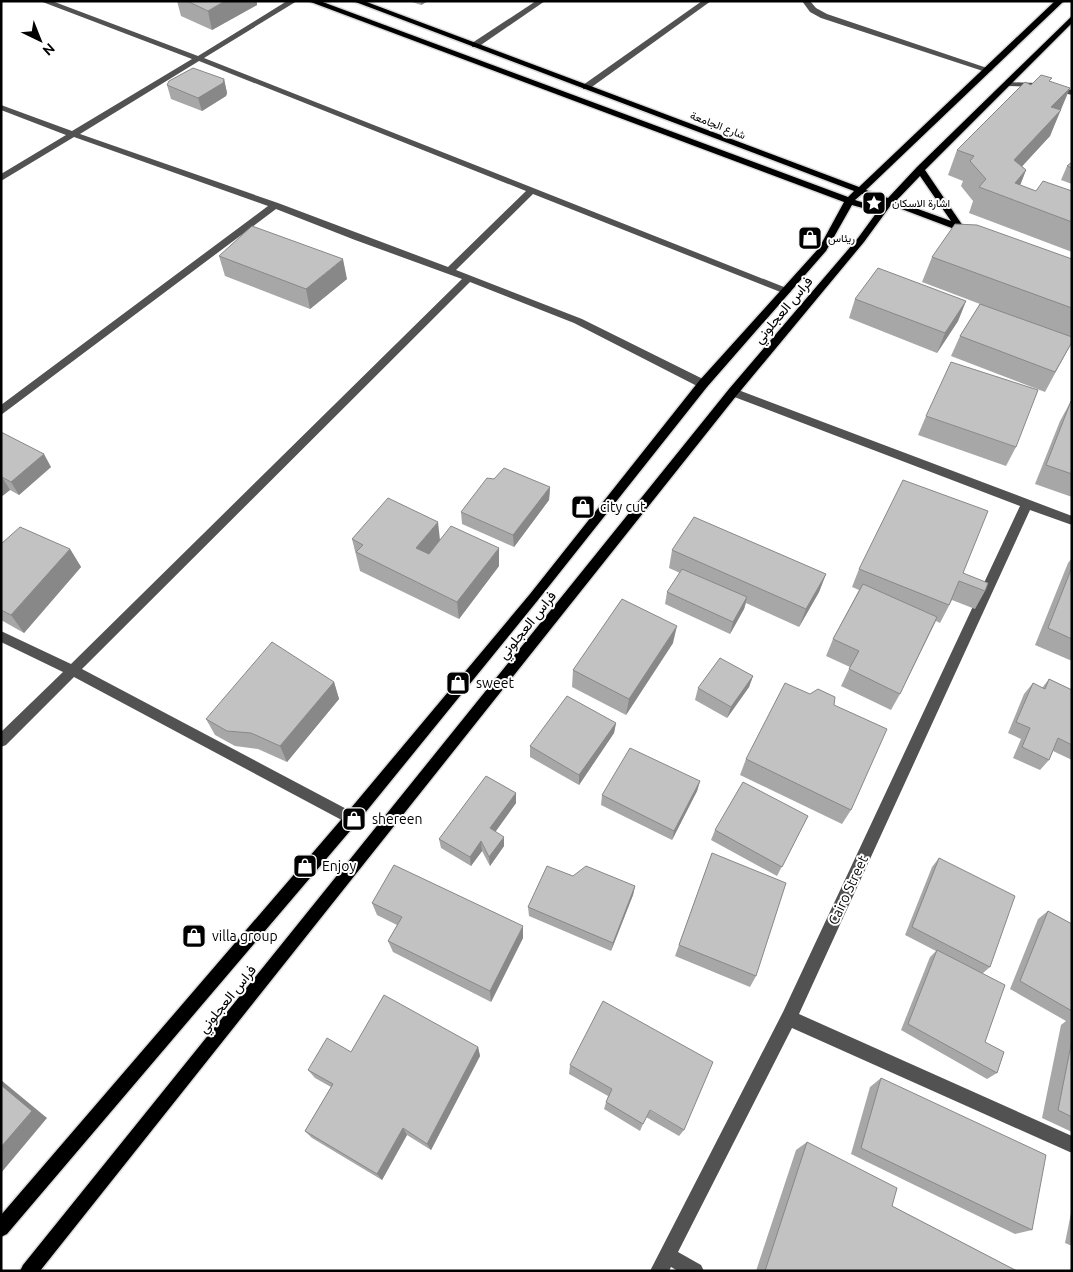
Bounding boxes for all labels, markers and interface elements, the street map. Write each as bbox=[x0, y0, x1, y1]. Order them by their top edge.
north arrow bbox=[15, 15, 65, 65]
text: N bbox=[40, 40, 58, 59]
street label: شارع الجامعة bbox=[688, 109, 748, 143]
place icon: اشارة الاسكان bbox=[861, 190, 887, 216]
place label: اشارة الاسكان bbox=[892, 197, 950, 210]
shop icon: ريئاس bbox=[797, 225, 823, 251]
place label: ريئاس bbox=[828, 232, 855, 245]
street label: فراس العجلوني bbox=[750, 273, 819, 349]
shop icon: city cut bbox=[570, 494, 596, 520]
place label: city cut bbox=[600, 499, 646, 515]
street label: فراس العجلوني bbox=[495, 588, 562, 665]
shop icon: sweet bbox=[445, 670, 471, 696]
place label: sweet bbox=[476, 675, 514, 691]
shop icon: shereen bbox=[341, 806, 367, 832]
place label: shereen bbox=[372, 811, 423, 827]
street label: Cairo Street bbox=[825, 852, 871, 927]
shop icon: Enjoy bbox=[292, 853, 318, 879]
place label: Enjoy bbox=[322, 858, 356, 874]
shop icon: villa group bbox=[181, 923, 207, 949]
place label: villa group bbox=[212, 928, 278, 944]
street label: فراس العجلوني bbox=[195, 962, 262, 1039]

